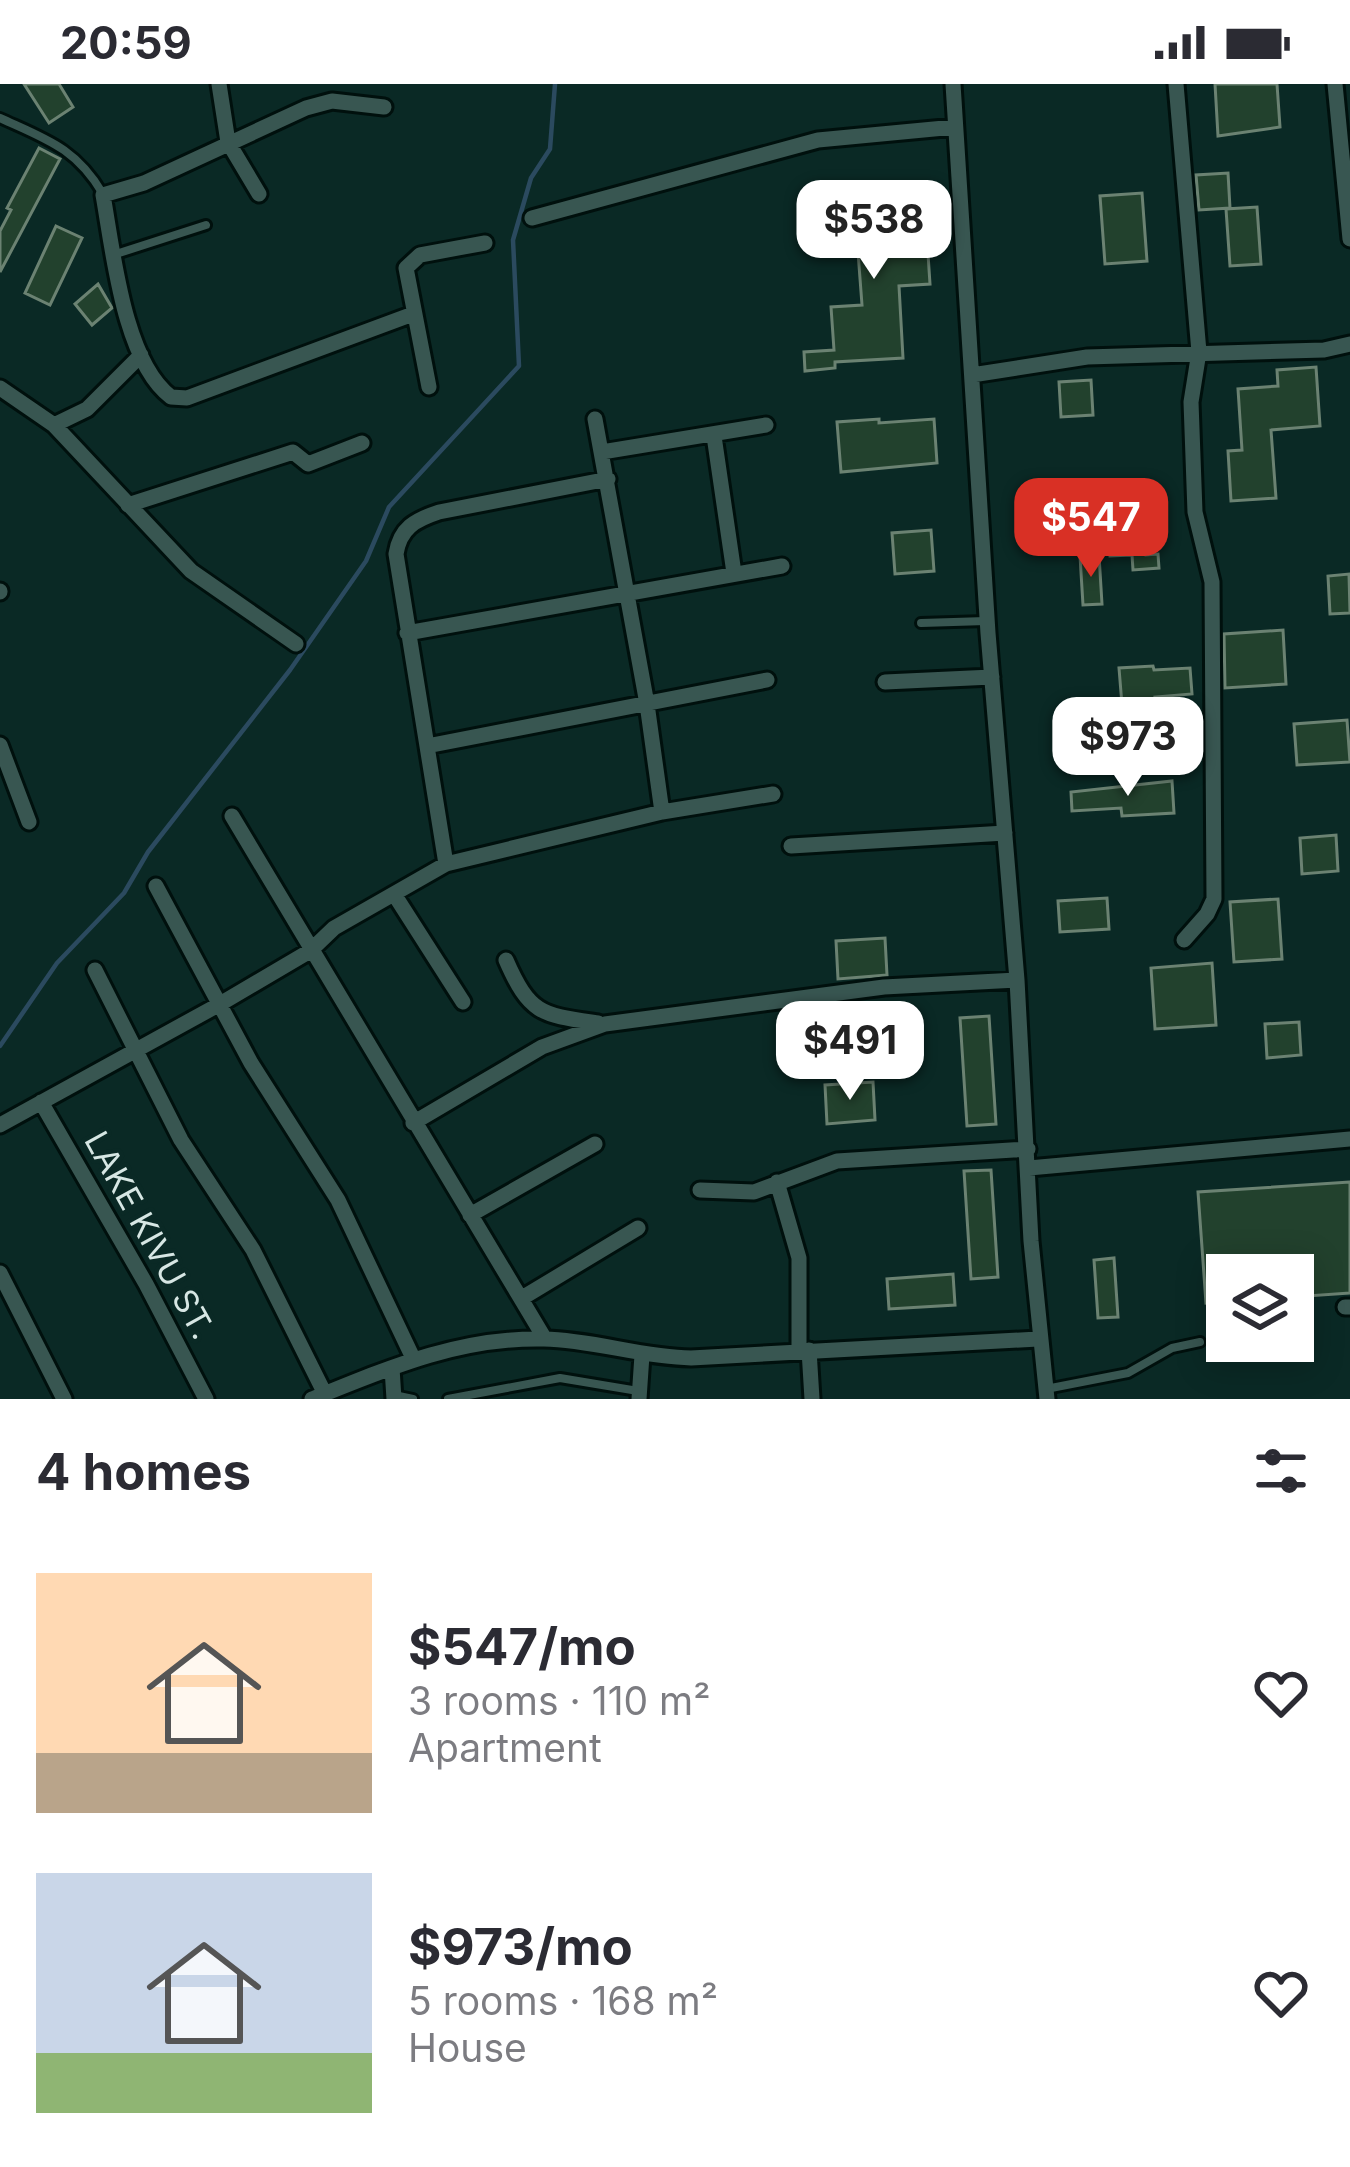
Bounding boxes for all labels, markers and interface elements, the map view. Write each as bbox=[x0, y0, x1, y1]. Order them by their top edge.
text: 20:59 bbox=[60, 15, 192, 70]
pin: $538 bbox=[803, 180, 945, 282]
text: $538 bbox=[823, 195, 925, 242]
pin: $547 bbox=[1020, 478, 1162, 580]
text: $547 bbox=[1041, 493, 1141, 540]
pin: $973 bbox=[1057, 697, 1199, 799]
text: $973 bbox=[1079, 712, 1177, 759]
pin: $491 bbox=[779, 1001, 921, 1103]
text: $491 bbox=[803, 1016, 897, 1063]
street label: LAKE KIVU ST. bbox=[76, 1124, 224, 1346]
map controls bbox=[1206, 1254, 1314, 1362]
button: layers bbox=[1206, 1254, 1314, 1362]
icon: filters bbox=[1248, 1438, 1314, 1504]
text: 4 homes bbox=[36, 1441, 251, 1502]
text: $547/mo bbox=[408, 1616, 636, 1677]
icon: home bbox=[132, 1621, 276, 1765]
icon: heart bbox=[1248, 1660, 1314, 1726]
text: 3 rooms · 110 m² bbox=[408, 1677, 710, 1724]
text: Apartment bbox=[408, 1724, 602, 1771]
text: $973/mo bbox=[408, 1916, 633, 1977]
icon: home bbox=[132, 1921, 276, 2065]
icon: heart bbox=[1248, 1960, 1314, 2026]
text: 5 rooms · 168 m² bbox=[408, 1977, 718, 2024]
text: House bbox=[408, 2024, 527, 2071]

